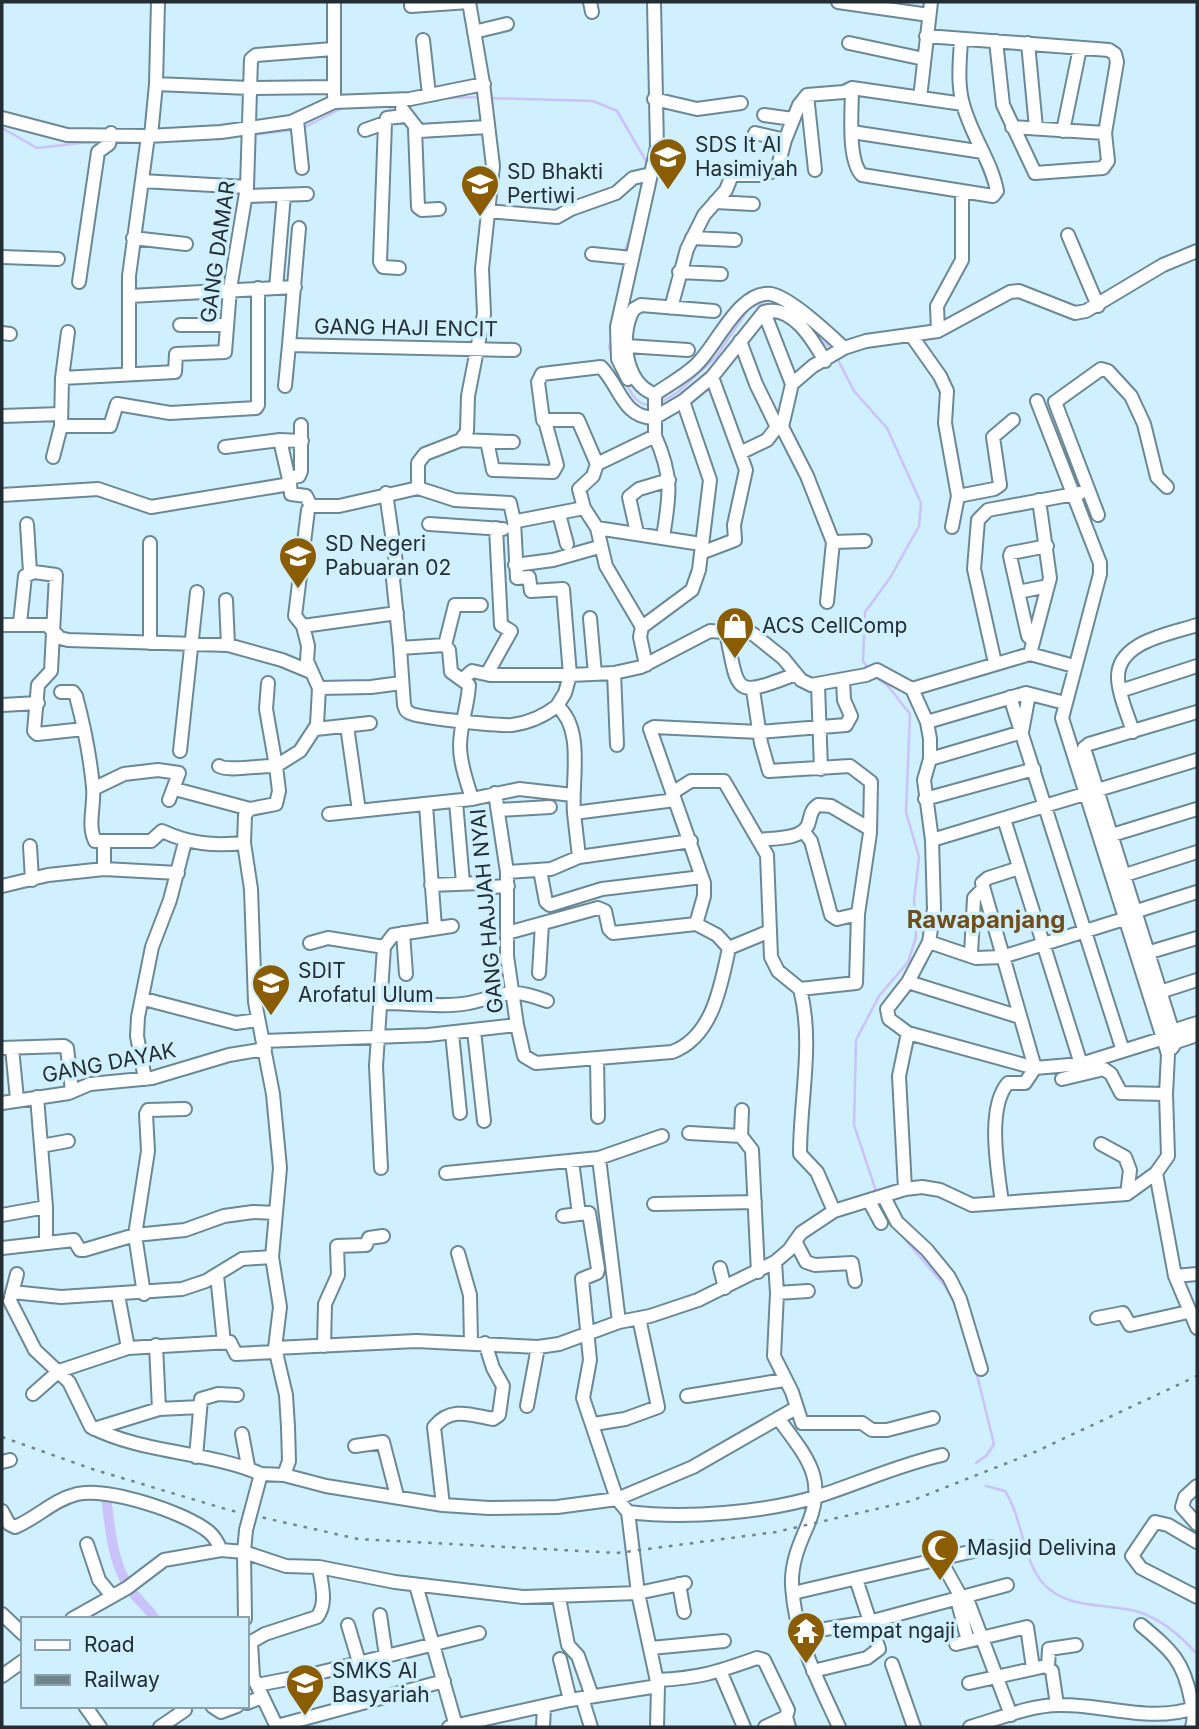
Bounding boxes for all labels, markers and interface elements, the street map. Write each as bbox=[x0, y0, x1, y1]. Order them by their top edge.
place label: SDS It Al Hasimiyah bbox=[695, 132, 798, 181]
school or university icon: SDS It Al Hasimiyah bbox=[647, 136, 689, 191]
place label: SD Bhakti Pertiwi bbox=[507, 159, 603, 208]
school or university icon: SD Bhakti Pertiwi bbox=[459, 163, 501, 218]
street label: GANG DAMAR bbox=[195, 179, 240, 324]
street label: GANG HAJI ENCIT bbox=[314, 313, 498, 342]
place label: SD Negeri Pabuaran 02 bbox=[325, 531, 451, 580]
school or university icon: SD Negeri Pabuaran 02 bbox=[277, 535, 319, 590]
shop icon: ACS CellComp bbox=[714, 605, 756, 660]
place label: ACS CellComp bbox=[762, 613, 907, 638]
street label: GANG HAJJAH NYAI bbox=[465, 808, 508, 1014]
district label: Rawapanjang bbox=[907, 905, 1065, 934]
place label: SDIT Arofatul Ulum bbox=[298, 958, 434, 1007]
school or university icon: SDIT Arofatul Ulum bbox=[250, 962, 292, 1017]
street label: GANG DAYAK bbox=[40, 1037, 178, 1088]
mosque icon: Masjid Delivina bbox=[919, 1527, 961, 1582]
place label: Masjid Delivina bbox=[967, 1535, 1116, 1560]
temple icon: tempat ngaji bbox=[785, 1610, 827, 1665]
legend bbox=[21, 1617, 248, 1708]
place label: tempat ngaji bbox=[833, 1618, 955, 1643]
text: Road bbox=[84, 1632, 135, 1657]
place label: SMKS Al Basyariah bbox=[332, 1658, 430, 1707]
school or university icon: SMKS Al Basyariah bbox=[284, 1662, 326, 1717]
text: Railway bbox=[84, 1667, 160, 1692]

